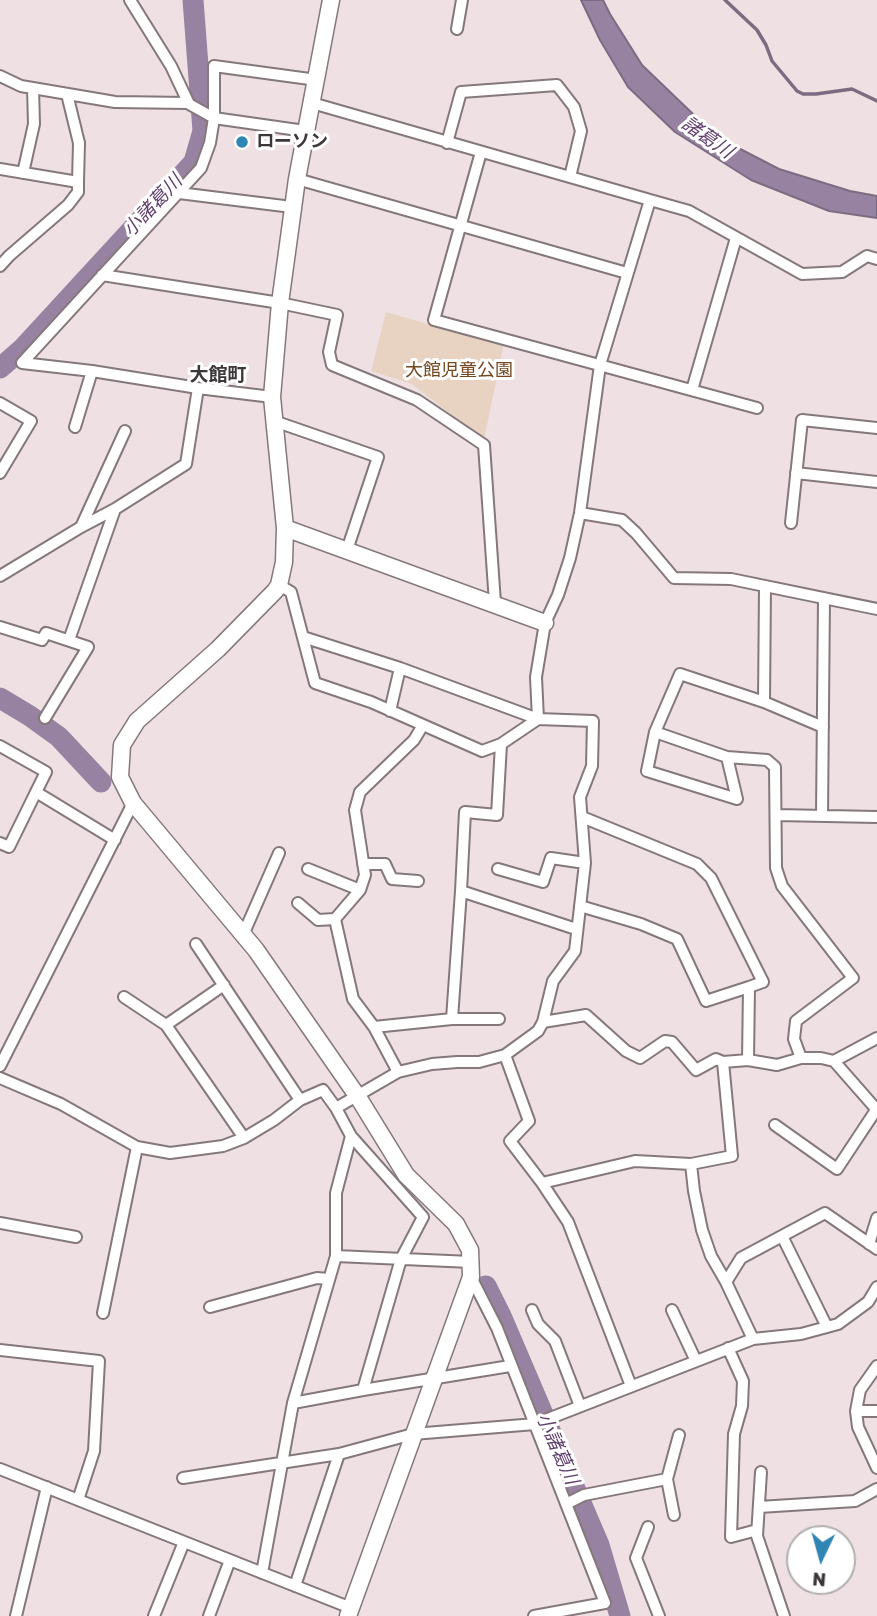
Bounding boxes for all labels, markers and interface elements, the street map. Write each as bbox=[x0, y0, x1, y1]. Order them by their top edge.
water label: 諸葛川 bbox=[677, 112, 737, 164]
place label: ローソン bbox=[256, 131, 328, 153]
marker: ローソン bbox=[234, 134, 250, 150]
water label: 小諸葛川 bbox=[119, 170, 187, 242]
park label: 大館児童公園 bbox=[405, 360, 513, 382]
district label: 大館町 bbox=[190, 365, 246, 387]
water label: 小諸葛川 bbox=[531, 1410, 583, 1488]
north arrow bbox=[786, 1525, 856, 1595]
text: N bbox=[811, 1567, 827, 1591]

